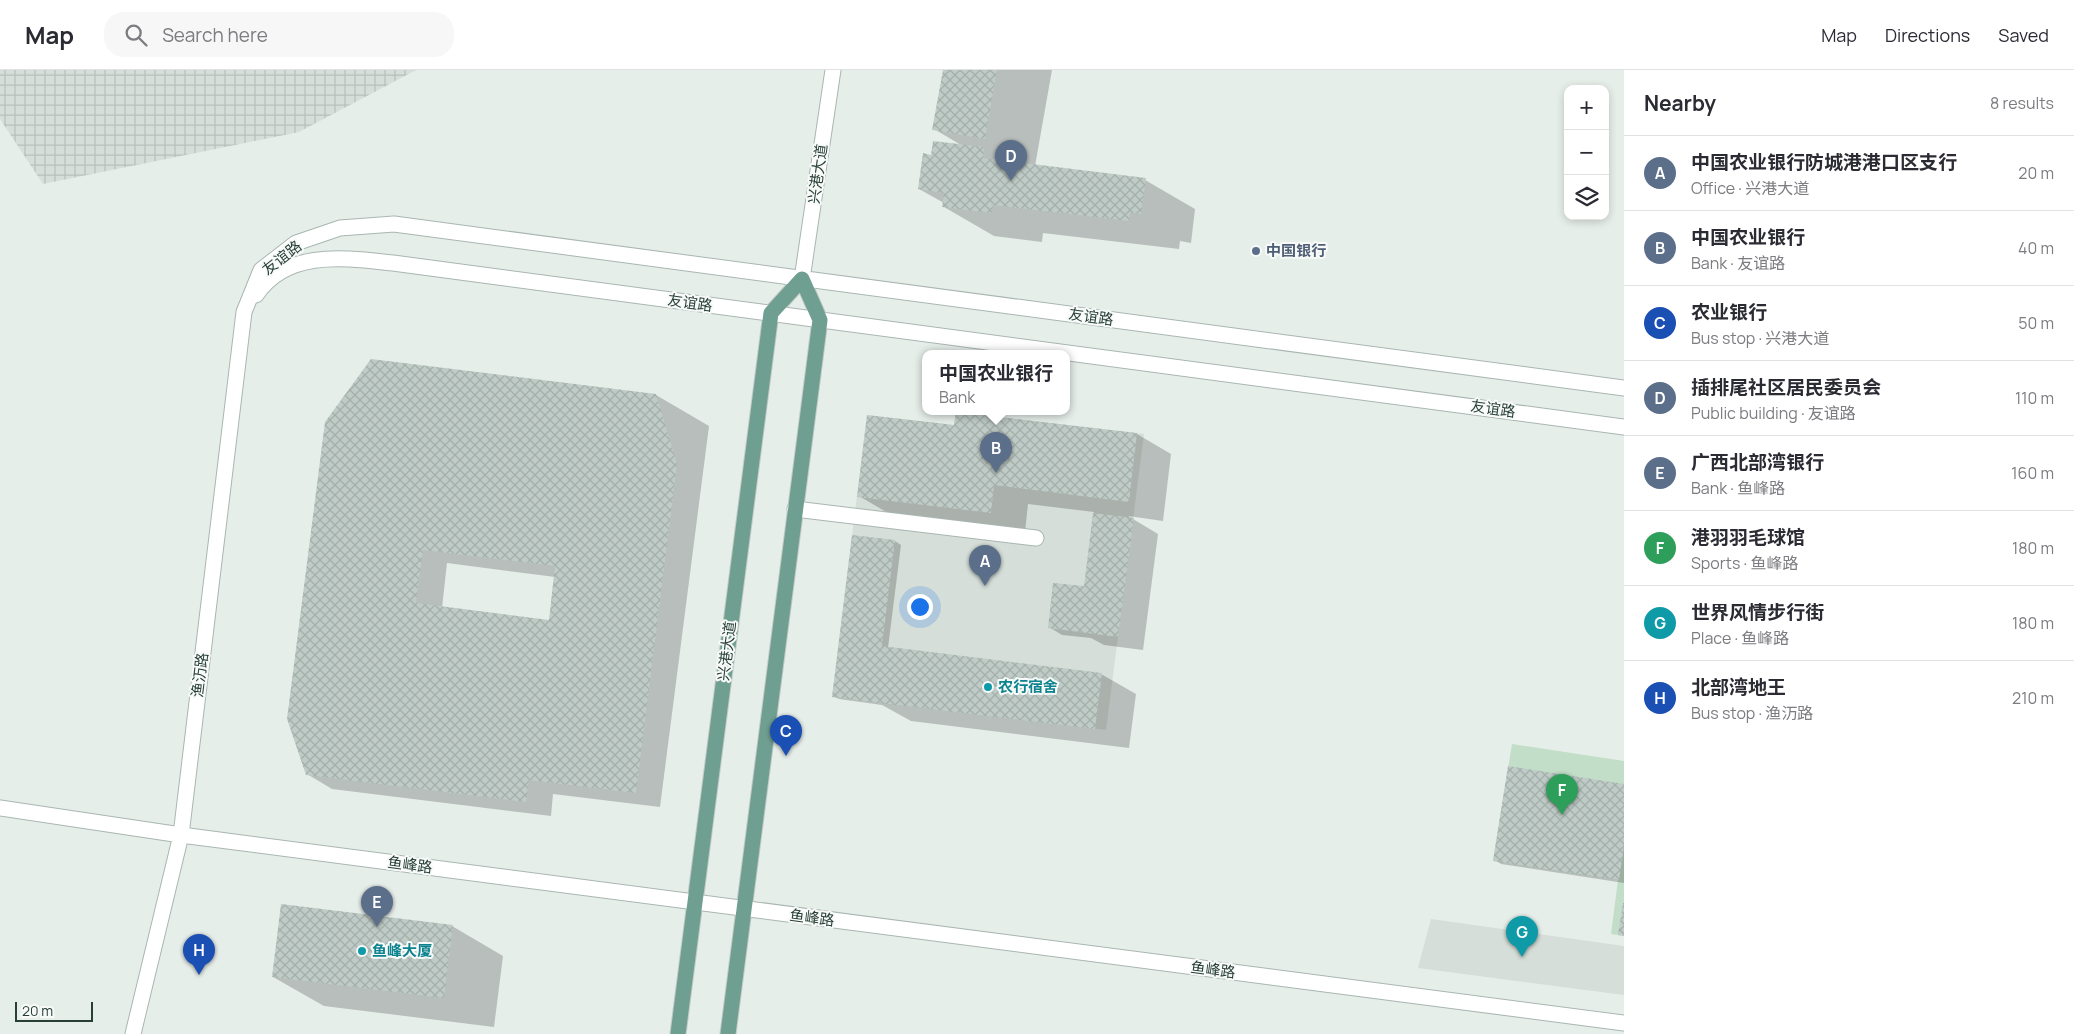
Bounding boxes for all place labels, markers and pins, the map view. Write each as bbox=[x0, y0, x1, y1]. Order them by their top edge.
pin: D bbox=[995, 140, 1027, 181]
place label: 中国银行 bbox=[1266, 240, 1326, 261]
marker: 中国银行 bbox=[1250, 245, 1262, 257]
pin: B bbox=[980, 432, 1012, 473]
pin: A bbox=[969, 545, 1001, 586]
place label: 农行宿舍 bbox=[998, 676, 1058, 697]
marker: 农行宿舍 bbox=[982, 681, 994, 693]
pin: C bbox=[770, 715, 802, 756]
pin: F bbox=[1546, 774, 1578, 815]
pin: E bbox=[361, 886, 393, 927]
pin: G bbox=[1506, 916, 1538, 957]
pin: H bbox=[183, 934, 215, 975]
place label: 鱼峰大厦 bbox=[372, 940, 432, 961]
marker: 鱼峰大厦 bbox=[356, 945, 368, 957]

